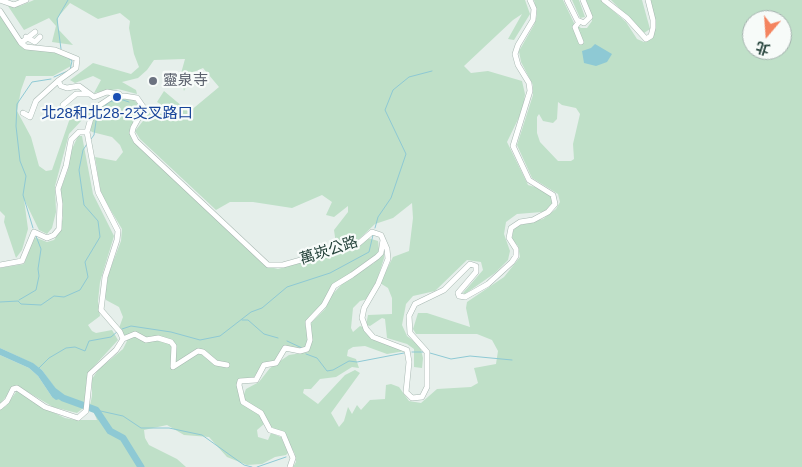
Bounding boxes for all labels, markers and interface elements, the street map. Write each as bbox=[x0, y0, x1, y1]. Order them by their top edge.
north arrow bbox=[742, 10, 792, 60]
text: 北 bbox=[754, 39, 772, 58]
place label: 靈泉寺 bbox=[163, 72, 208, 90]
marker: 靈泉寺 bbox=[147, 75, 159, 87]
marker: 北28和北28-2交叉路口 bbox=[111, 91, 123, 103]
place label: 北28和北28-2交叉路口 bbox=[41, 105, 193, 123]
street label: 萬崁公路 bbox=[298, 233, 360, 269]

